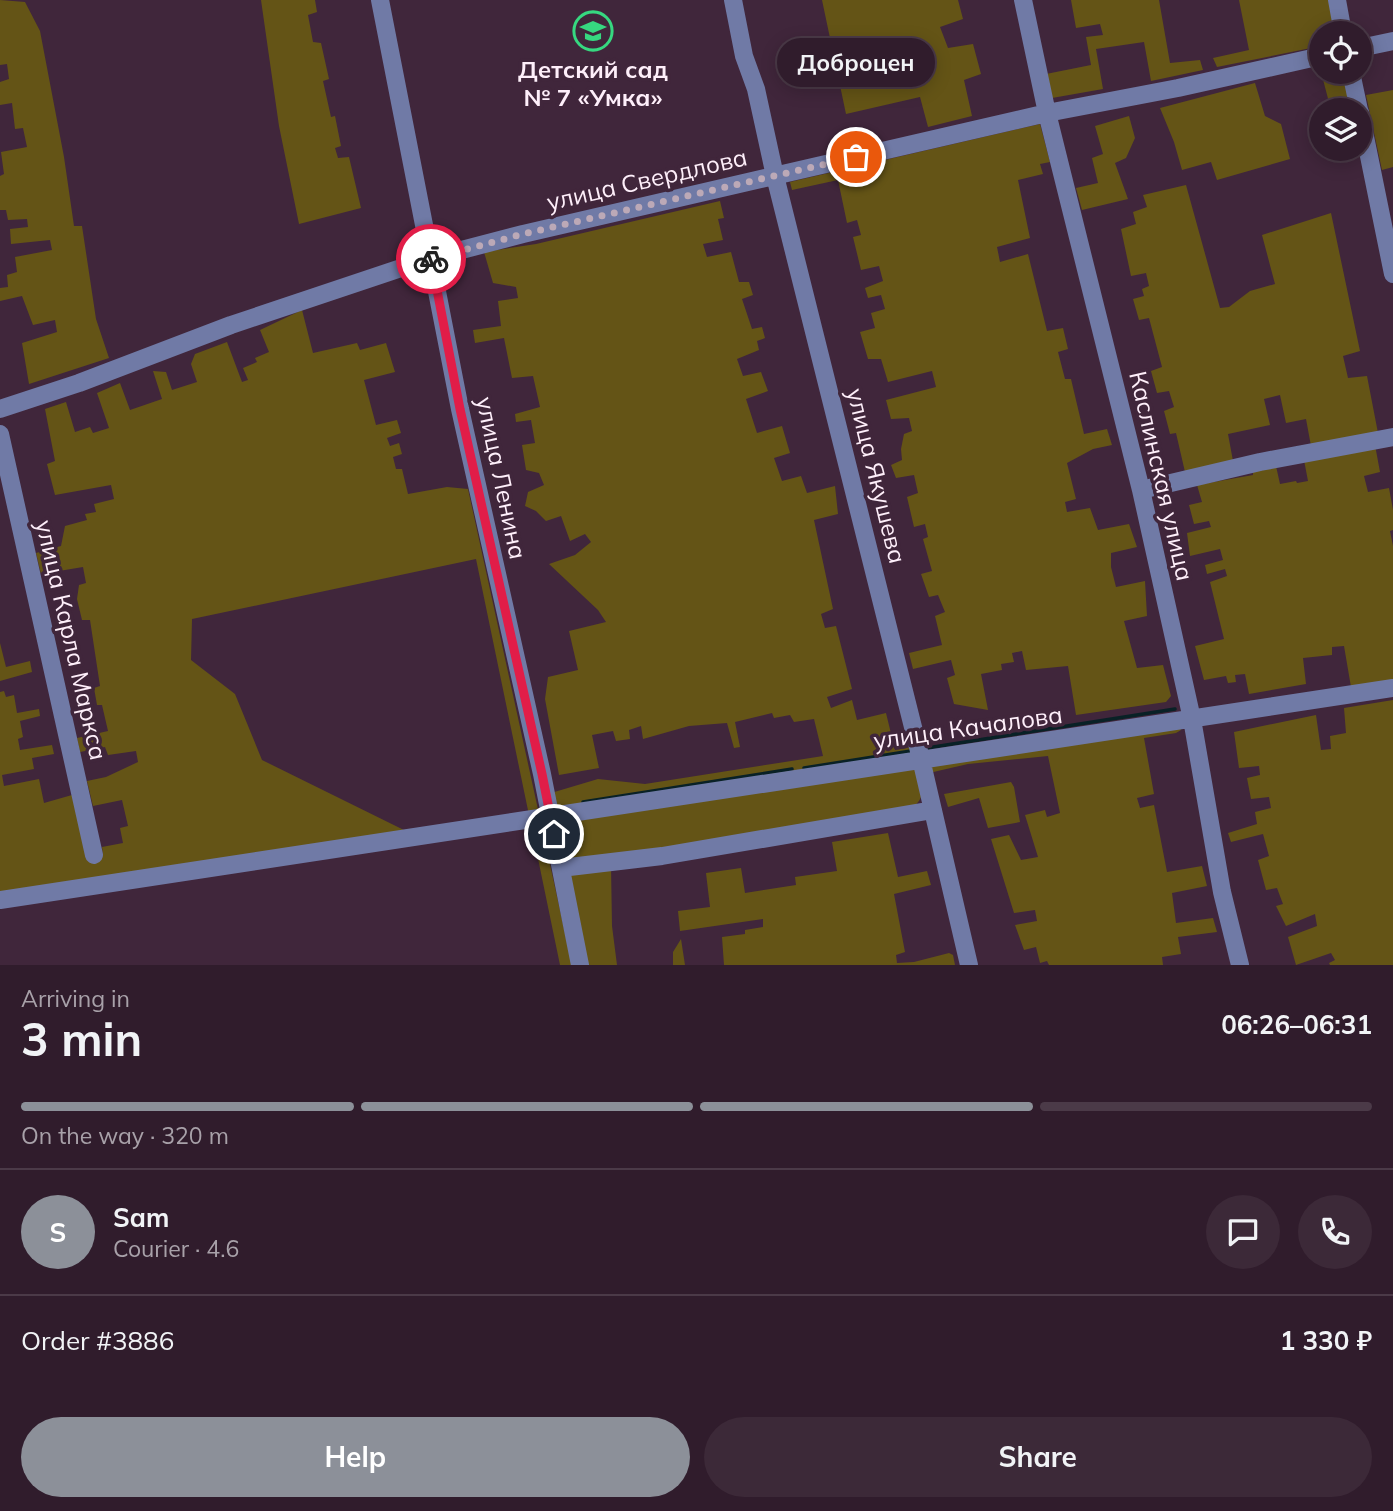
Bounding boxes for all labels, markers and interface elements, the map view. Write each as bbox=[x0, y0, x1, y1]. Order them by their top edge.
school or university icon: Детский сад № 7 «Умка» bbox=[572, 10, 614, 52]
map controls bbox=[1309, 21, 1372, 161]
button: locate bbox=[1309, 21, 1372, 84]
callout: Доброцен bbox=[777, 38, 935, 87]
text: Доброцен bbox=[797, 48, 915, 77]
place label: Детский сад № 7 «Умка» bbox=[518, 54, 668, 112]
button: layers bbox=[1309, 98, 1372, 161]
pin bbox=[826, 127, 886, 187]
icon: bag bbox=[837, 138, 875, 176]
street label: улица Свердлова bbox=[544, 141, 750, 217]
courier bbox=[396, 224, 466, 294]
icon: bike bbox=[412, 240, 450, 278]
street label: Каслинская улица bbox=[1123, 368, 1201, 584]
street label: улица Якушева bbox=[841, 385, 913, 566]
street label: улица Ленина bbox=[470, 394, 534, 562]
street label: улица Карла Маркса bbox=[30, 517, 114, 763]
street label: улица Качалова bbox=[871, 699, 1064, 755]
pin bbox=[524, 804, 584, 864]
icon: home bbox=[535, 815, 573, 853]
text: Arriving in bbox=[21, 984, 130, 1013]
text: 06:26–06:31 bbox=[1221, 1008, 1372, 1041]
text: 3 min bbox=[21, 1010, 142, 1068]
text: On the way · 320 m bbox=[21, 1121, 229, 1150]
button: chat bbox=[1206, 1195, 1280, 1269]
button: phone bbox=[1298, 1195, 1372, 1269]
text: Sam bbox=[113, 1201, 169, 1234]
text: S bbox=[50, 1216, 66, 1249]
text: Courier · 4.6 bbox=[113, 1234, 239, 1263]
text: Order #3886 bbox=[21, 1324, 174, 1357]
text: 1 330 ₽ bbox=[1280, 1324, 1372, 1357]
button: Help bbox=[21, 1417, 690, 1497]
button: Share bbox=[704, 1417, 1372, 1497]

